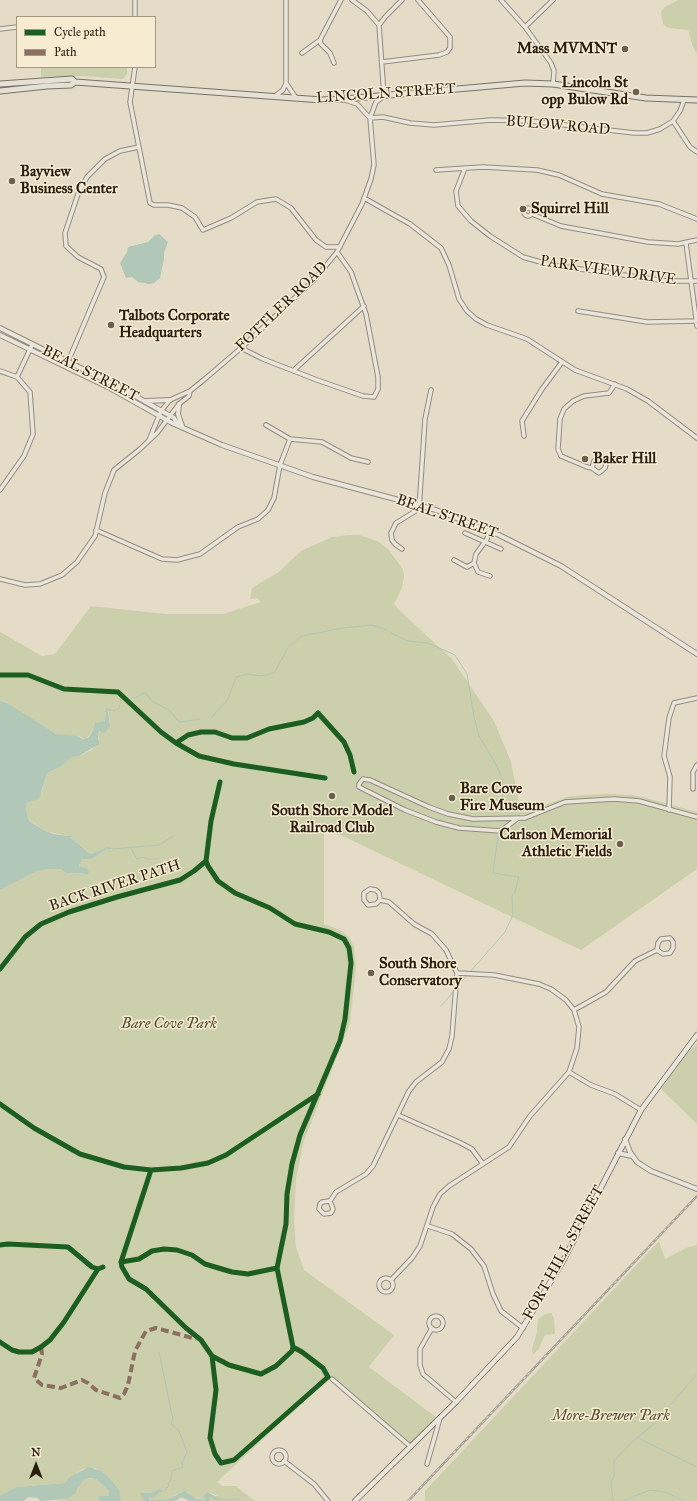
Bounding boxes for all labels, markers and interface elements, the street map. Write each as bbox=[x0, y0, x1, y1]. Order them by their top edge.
legend bbox=[16, 16, 156, 68]
text: Cycle path bbox=[54, 25, 106, 39]
place label: Mass MVMNT bbox=[517, 40, 617, 58]
marker: Mass MVMNT bbox=[620, 44, 630, 54]
text: Path bbox=[54, 45, 77, 59]
place label: Lincoln St opp Bulow Rd bbox=[542, 74, 628, 109]
street label: LINCOLN STREET bbox=[316, 80, 456, 108]
marker: Lincoln St opp Bulow Rd bbox=[631, 87, 641, 97]
street label: BULOW ROAD bbox=[505, 112, 611, 140]
place label: Bayview Business Center bbox=[20, 163, 118, 198]
marker: Bayview Business Center bbox=[7, 176, 17, 186]
place label: Squirrel Hill bbox=[531, 200, 609, 218]
marker: Squirrel Hill bbox=[518, 204, 528, 214]
street label: PARK VIEW DRIVE bbox=[539, 253, 677, 289]
street label: FOTTLER ROAD bbox=[232, 258, 332, 356]
place label: Talbots Corporate Headquarters bbox=[119, 307, 230, 342]
marker: Talbots Corporate Headquarters bbox=[106, 320, 116, 330]
street label: BEAL STREET bbox=[39, 342, 141, 406]
place label: Baker Hill bbox=[593, 450, 656, 468]
marker: Baker Hill bbox=[580, 454, 590, 464]
street label: BEAL STREET bbox=[394, 491, 500, 543]
place label: Bare Cove Fire Museum bbox=[460, 780, 545, 815]
marker: South Shore Model Railroad Club bbox=[327, 791, 337, 801]
marker: Bare Cove Fire Museum bbox=[447, 793, 457, 803]
place label: South Shore Model Railroad Club bbox=[271, 802, 393, 837]
place label: Carlson Memorial Athletic Fields bbox=[499, 826, 612, 861]
marker: Carlson Memorial Athletic Fields bbox=[615, 839, 625, 849]
street label: BACK RIVER PATH bbox=[47, 856, 183, 916]
place label: South Shore Conservatory bbox=[379, 955, 462, 990]
marker: South Shore Conservatory bbox=[366, 968, 376, 978]
park label: Bare Cove Park bbox=[121, 1015, 217, 1033]
street label: FORT HILL STREET bbox=[520, 1183, 608, 1323]
park label: More-Brewer Park bbox=[552, 1407, 670, 1425]
north arrow bbox=[16, 1445, 56, 1485]
text: N bbox=[31, 1446, 41, 1459]

